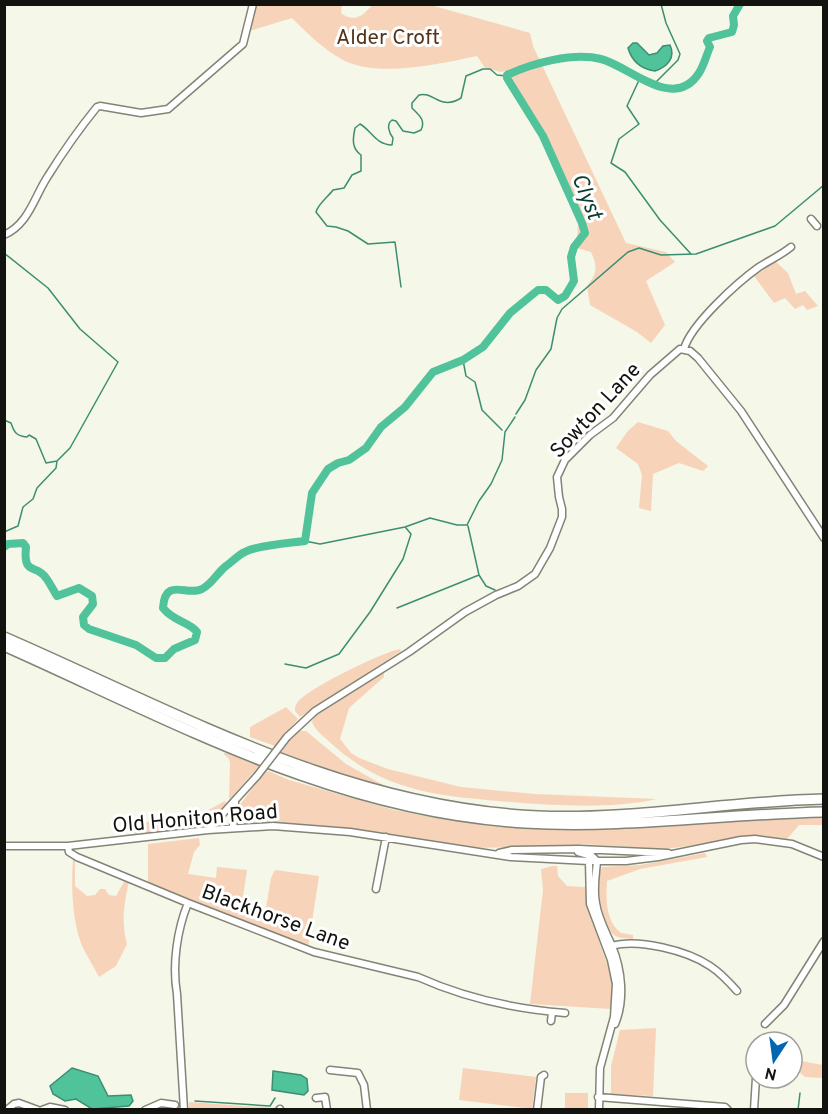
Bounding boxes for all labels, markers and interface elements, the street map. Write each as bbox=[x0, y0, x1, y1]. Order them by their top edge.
park label: Alder Croft bbox=[336, 25, 440, 52]
water label: Clyst bbox=[564, 170, 608, 225]
street label: Sowton Lane bbox=[545, 357, 647, 465]
street label: Old Honiton Road bbox=[111, 799, 279, 840]
street label: Blackhorse Lane bbox=[197, 879, 354, 958]
north arrow bbox=[744, 1030, 804, 1090]
text: N bbox=[763, 1062, 779, 1084]

